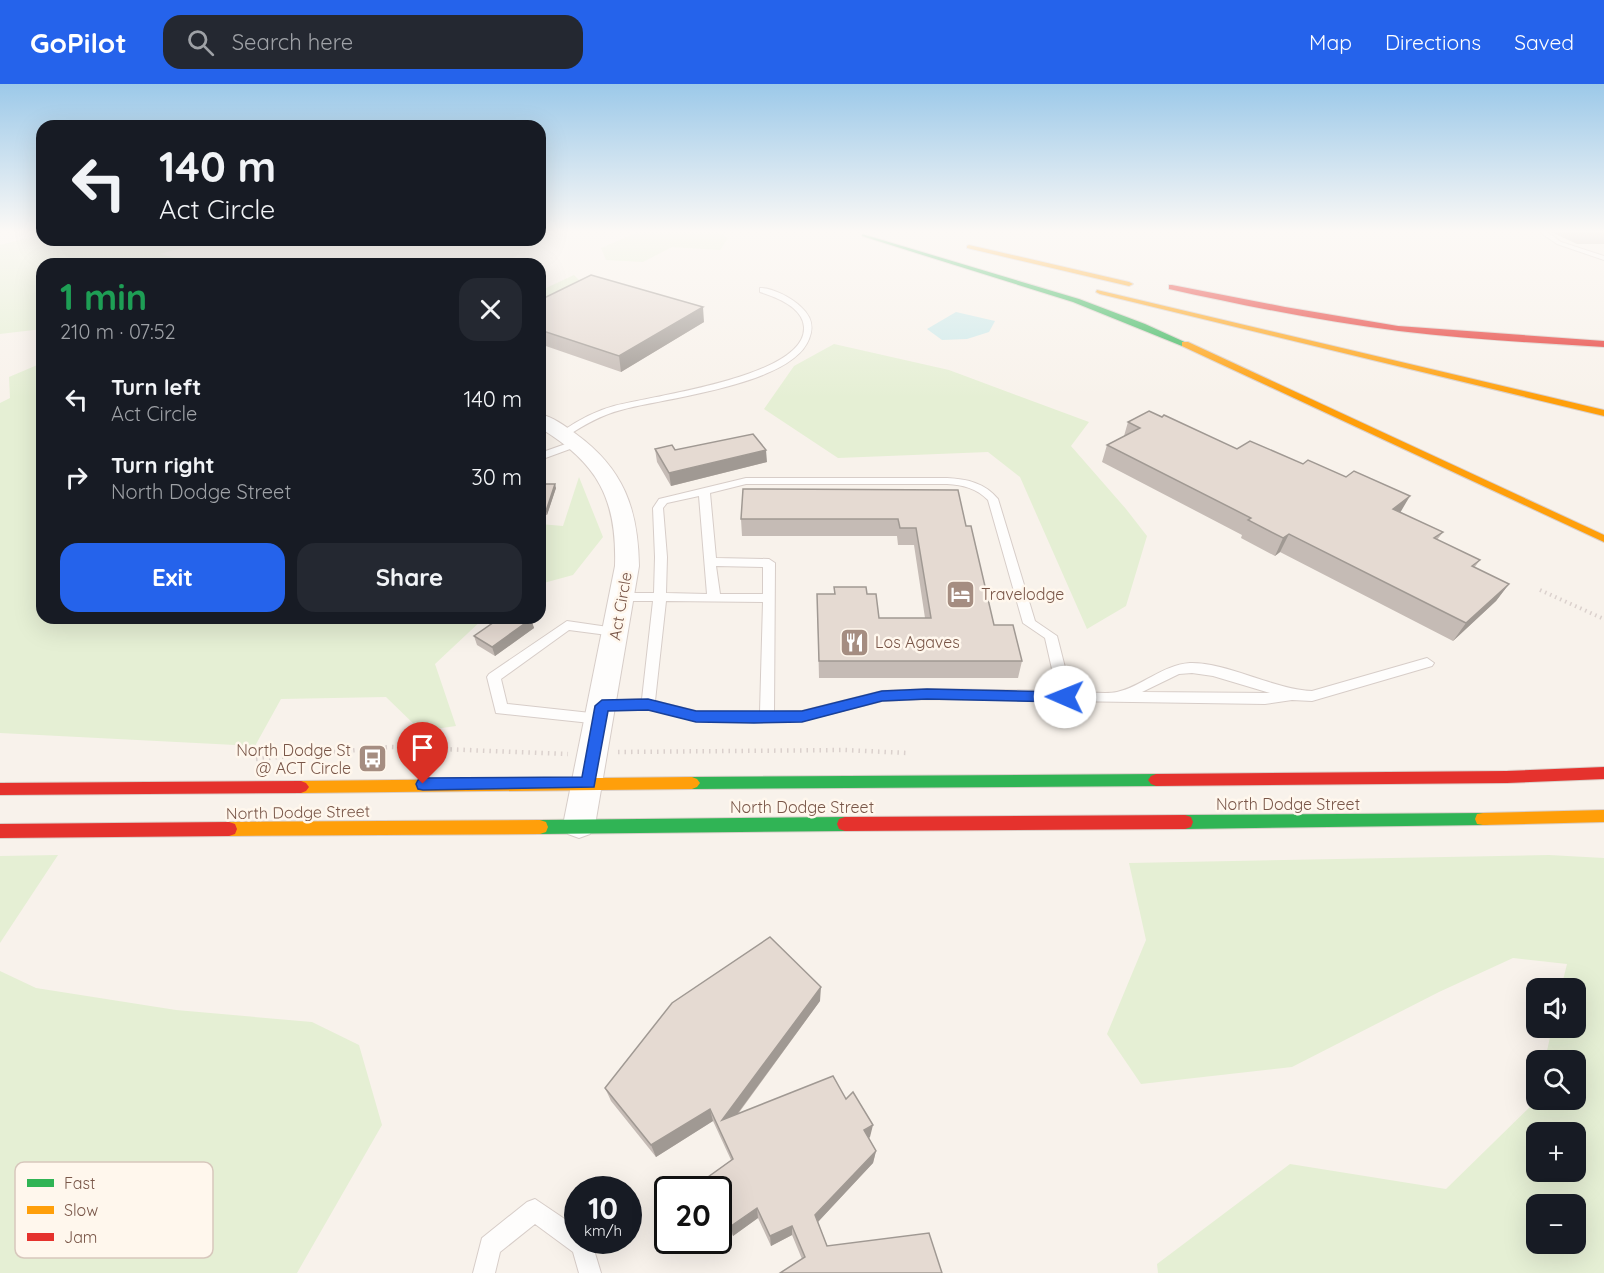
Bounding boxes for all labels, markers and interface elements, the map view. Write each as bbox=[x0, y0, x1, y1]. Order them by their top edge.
search box bbox=[163, 15, 583, 69]
text: GoPilot bbox=[30, 25, 127, 60]
icon: search bbox=[184, 26, 217, 59]
text: Search here bbox=[232, 28, 353, 56]
text: Map bbox=[1309, 29, 1352, 55]
text: Directions bbox=[1385, 29, 1481, 55]
text: Saved bbox=[1514, 29, 1574, 55]
text: 140 m bbox=[159, 140, 276, 193]
icon: left bbox=[60, 144, 138, 222]
text: Act Circle bbox=[159, 192, 275, 226]
text: 1 min bbox=[60, 274, 147, 319]
button: close bbox=[459, 278, 522, 341]
text: 210 m · 07:52 bbox=[60, 319, 176, 344]
text: Turn left bbox=[111, 373, 201, 401]
icon: left bbox=[60, 383, 93, 416]
text: 140 m bbox=[463, 385, 522, 413]
text: Act Circle bbox=[111, 401, 197, 426]
text: Turn right bbox=[111, 451, 215, 479]
icon: right bbox=[60, 461, 93, 494]
text: 30 m bbox=[471, 463, 522, 491]
text: North Dodge Street bbox=[111, 479, 291, 504]
button: Exit bbox=[60, 543, 285, 612]
button: Share bbox=[297, 543, 522, 612]
street label: Act Circle bbox=[604, 570, 636, 642]
hotel icon: Travelodge bbox=[944, 578, 976, 610]
place label: Travelodge bbox=[981, 584, 1064, 604]
restaurant icon: Los Agaves bbox=[838, 626, 870, 658]
place label: Los Agaves bbox=[875, 632, 960, 652]
position arrow bbox=[1033, 665, 1097, 729]
pin bbox=[397, 722, 448, 784]
icon: arrive bbox=[406, 731, 439, 764]
place label: North Dodge St @ ACT Circle bbox=[236, 740, 351, 778]
bus stop icon: North Dodge St @ ACT Circle bbox=[356, 743, 388, 775]
street label: North Dodge Street bbox=[1216, 794, 1360, 814]
street label: North Dodge Street bbox=[730, 797, 874, 817]
street label: North Dodge Street bbox=[226, 801, 370, 823]
map controls bbox=[1526, 978, 1586, 1254]
button: sound bbox=[1526, 978, 1586, 1038]
button: search bbox=[1526, 1050, 1586, 1110]
button: + bbox=[1526, 1122, 1586, 1182]
legend bbox=[15, 1162, 213, 1258]
text: Fast bbox=[64, 1173, 95, 1193]
speed limit sign: 20 bbox=[654, 1176, 732, 1254]
text: 10 bbox=[588, 1189, 618, 1227]
button: − bbox=[1526, 1194, 1586, 1254]
text: Slow bbox=[64, 1200, 98, 1220]
text: km/h bbox=[584, 1221, 622, 1240]
text: Jam bbox=[64, 1227, 97, 1247]

